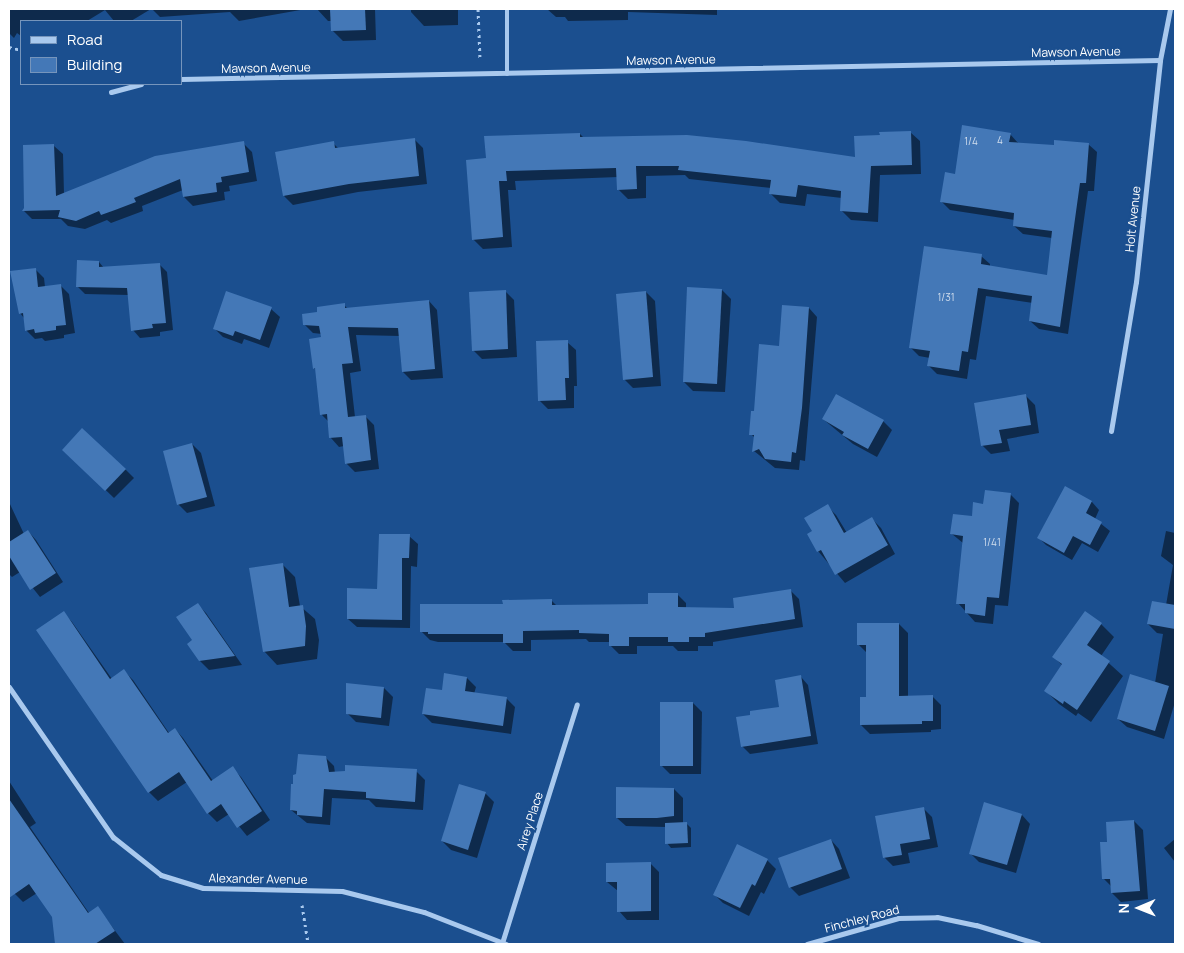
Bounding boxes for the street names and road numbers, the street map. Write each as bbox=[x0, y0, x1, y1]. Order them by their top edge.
street label: Mawson Avenue bbox=[1031, 44, 1121, 60]
street label: Mawson Avenue bbox=[626, 52, 716, 68]
street label: Mawson Avenue bbox=[221, 60, 311, 76]
street label: Holt Avenue bbox=[1122, 185, 1144, 253]
street label: Airey Place bbox=[514, 790, 546, 852]
street label: Alexander Avenue bbox=[208, 871, 308, 887]
street label: Finchley Road bbox=[823, 902, 901, 936]

